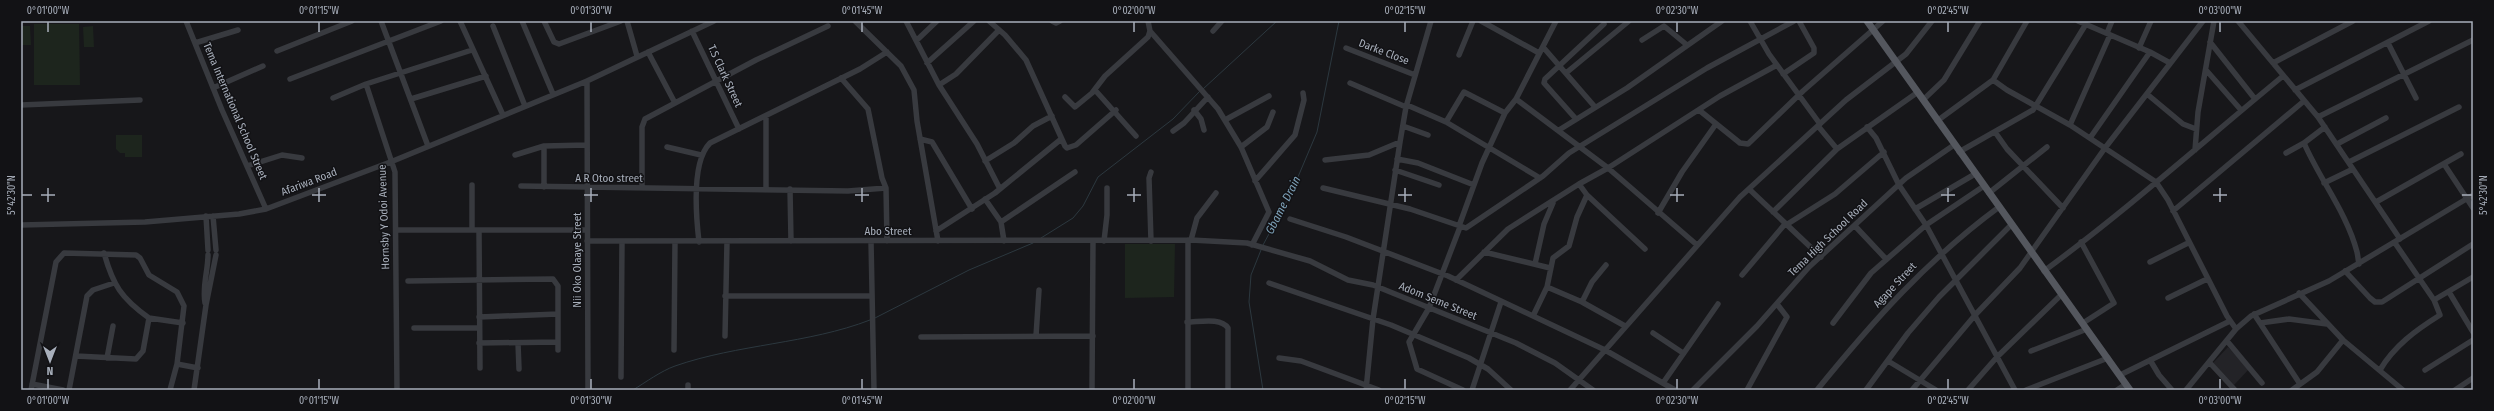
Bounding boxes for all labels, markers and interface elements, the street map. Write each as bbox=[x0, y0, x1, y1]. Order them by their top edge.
text: 0°01'00"W bbox=[27, 5, 70, 17]
text: 0°01'15"W bbox=[299, 5, 340, 17]
text: 0°01'30"W bbox=[570, 5, 612, 17]
text: 0°01'45"W bbox=[842, 5, 883, 17]
text: 0°02'00"W bbox=[1113, 5, 1156, 17]
text: 0°02'15"W bbox=[1385, 5, 1426, 17]
text: 0°02'30"W bbox=[1656, 5, 1699, 17]
text: 0°02'45"W bbox=[1927, 5, 1969, 17]
text: 0°03'00"W bbox=[2198, 5, 2242, 17]
street label: Darke Close bbox=[1357, 36, 1411, 68]
street label: Tema International School Street bbox=[200, 40, 270, 182]
street label: T.S Clark Street bbox=[705, 43, 745, 110]
street label: Hornsby Y Odoi Avenue bbox=[376, 164, 392, 270]
street label: Afariwa Road bbox=[279, 165, 339, 199]
street label: A R Otoo street bbox=[575, 172, 643, 185]
water label: Gbame Drain bbox=[1262, 174, 1304, 236]
text: 5°42'30"N bbox=[6, 175, 18, 215]
text: 5°42'30"N bbox=[2478, 175, 2490, 215]
street label: Tema High School Road bbox=[1786, 197, 1870, 279]
street label: Nii Oko Olaaye Street bbox=[571, 212, 584, 308]
street label: Abo Street bbox=[864, 225, 912, 238]
street label: Agape Street bbox=[1871, 259, 1919, 310]
street label: Adom Seme Street bbox=[1397, 279, 1479, 323]
north arrow bbox=[30, 341, 70, 381]
text: N bbox=[47, 364, 53, 377]
text: 0°01'00"W bbox=[27, 395, 70, 407]
text: 0°01'15"W bbox=[299, 395, 340, 407]
text: 0°01'30"W bbox=[570, 395, 612, 407]
text: 0°01'45"W bbox=[842, 395, 883, 407]
text: 0°02'00"W bbox=[1113, 395, 1156, 407]
text: 0°02'15"W bbox=[1385, 395, 1426, 407]
text: 0°02'30"W bbox=[1656, 395, 1699, 407]
text: 0°02'45"W bbox=[1927, 395, 1969, 407]
text: 0°03'00"W bbox=[2198, 395, 2242, 407]

